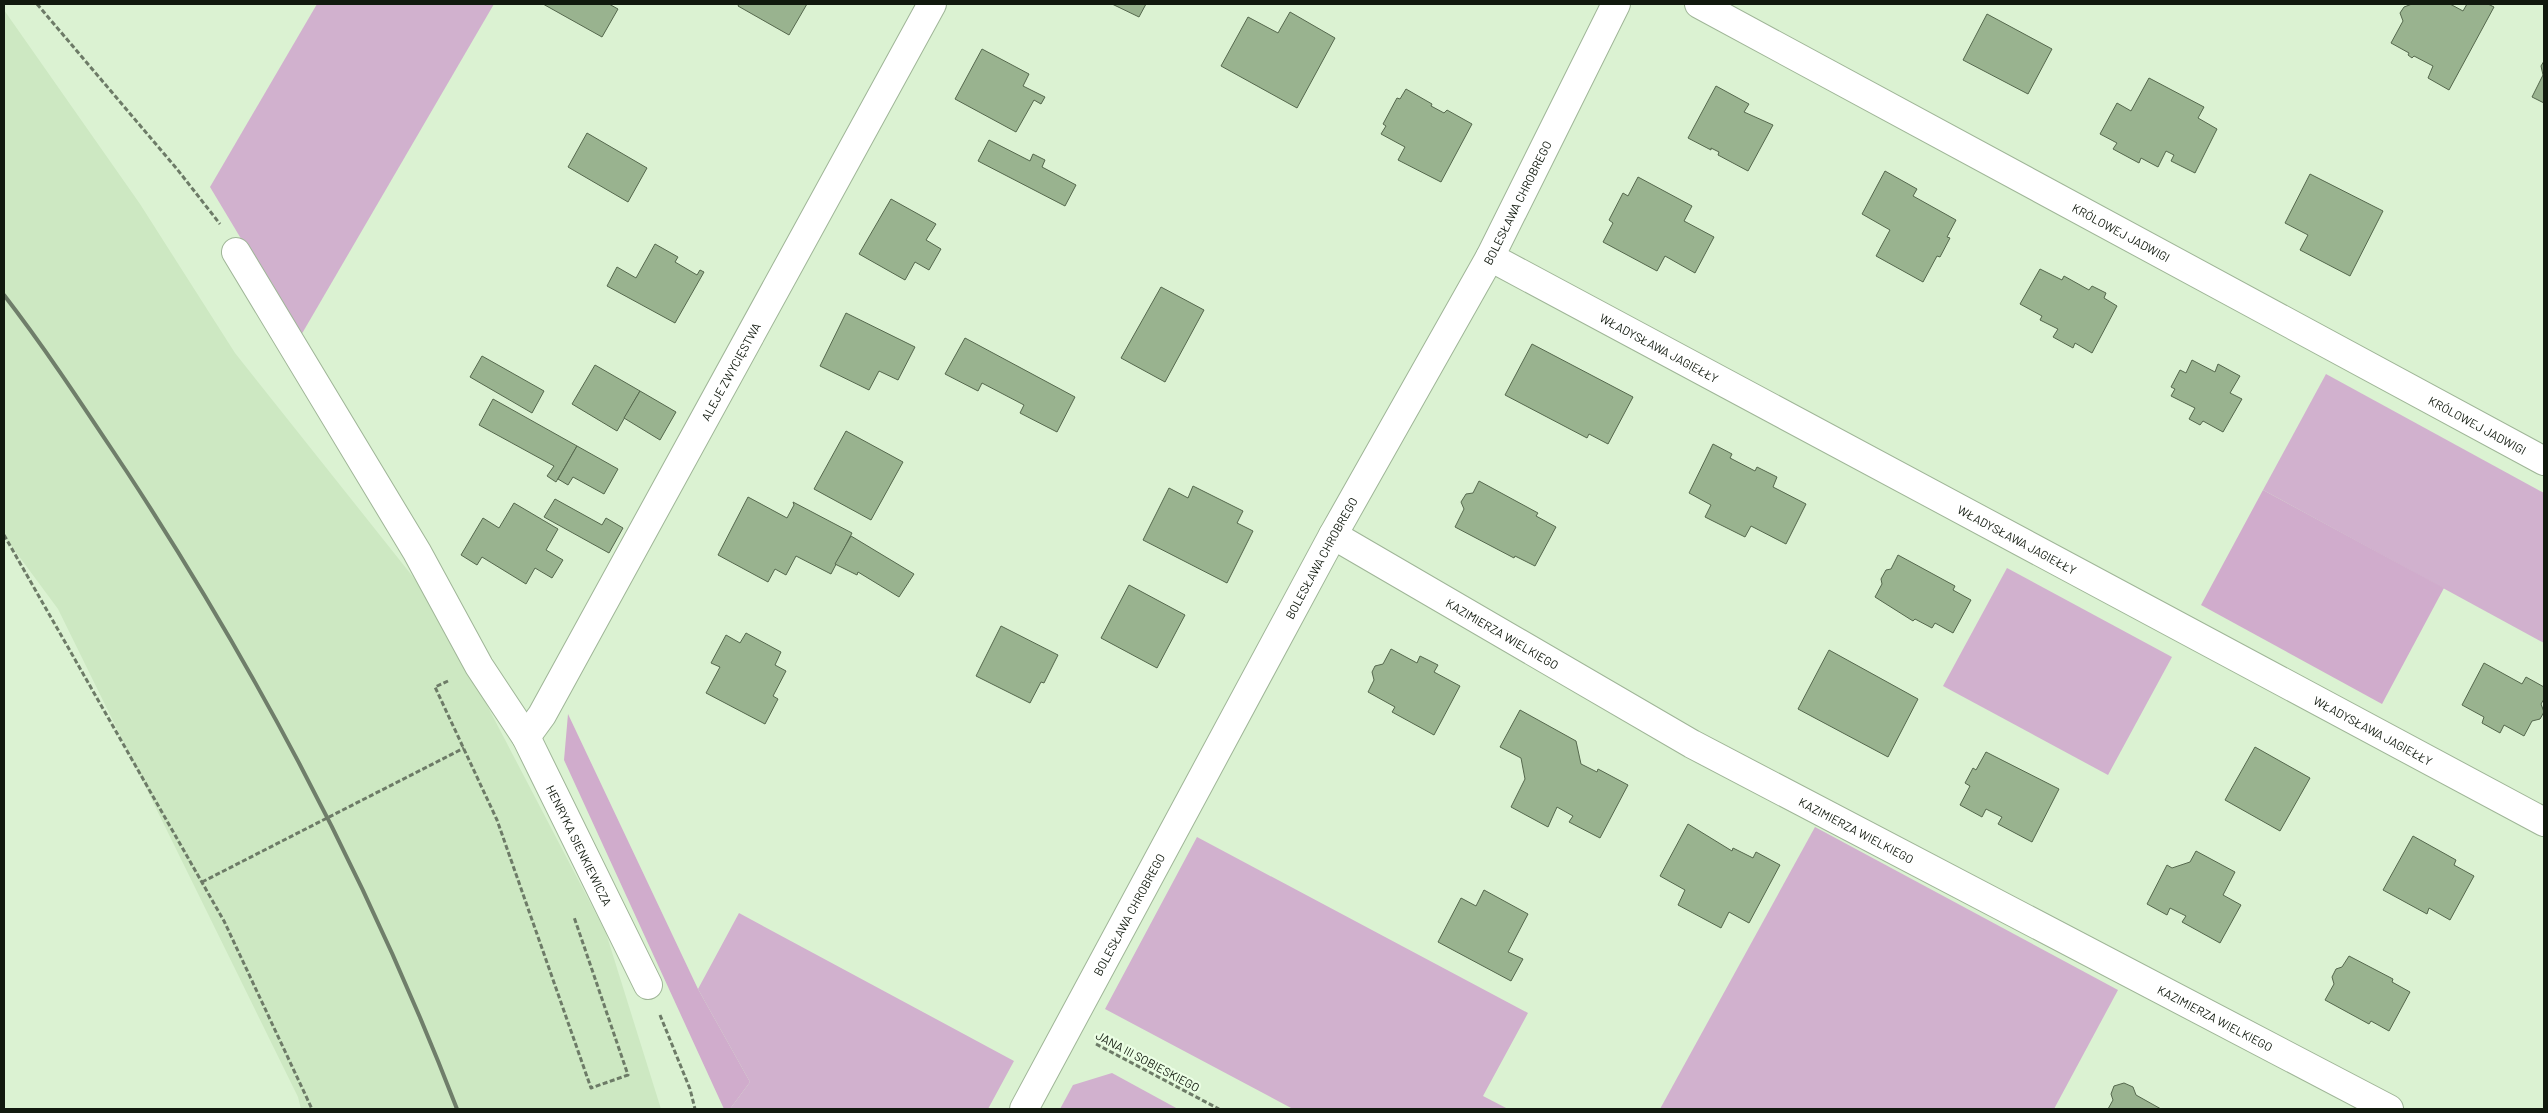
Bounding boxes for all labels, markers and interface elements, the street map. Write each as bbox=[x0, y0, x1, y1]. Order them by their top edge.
street label: BOLESŁAWA CHROBREGO bbox=[1480, 138, 1554, 267]
street label: KRÓLOWEJ JADWIGI bbox=[2070, 200, 2172, 264]
street label: WŁADYSŁAWA JAGIEŁŁY bbox=[1597, 310, 1721, 385]
street label: ALEJE ZWYCIĘSTWA bbox=[698, 320, 763, 423]
street label: KRÓLOWEJ JADWIGI bbox=[2426, 393, 2529, 457]
street label: BOLESŁAWA CHROBREGO bbox=[1282, 495, 1360, 621]
street label: WŁADYSŁAWA JAGIEŁŁY bbox=[1955, 502, 2079, 577]
street label: KAZIMIERZA WIELKIEGO bbox=[1444, 595, 1561, 672]
street label: WŁADYSŁAWA JAGIEŁŁY bbox=[2311, 693, 2435, 768]
street label: HENRYKA SIENKIEWICZA bbox=[544, 783, 615, 908]
street label: KAZIMIERZA WIELKIEGO bbox=[1797, 794, 1916, 866]
street label: BOLESŁAWA CHROBREGO bbox=[1090, 851, 1167, 978]
street label: KAZIMIERZA WIELKIEGO bbox=[2155, 982, 2275, 1054]
street label: JANA III SOBIESKIEGO bbox=[1094, 1028, 1202, 1094]

